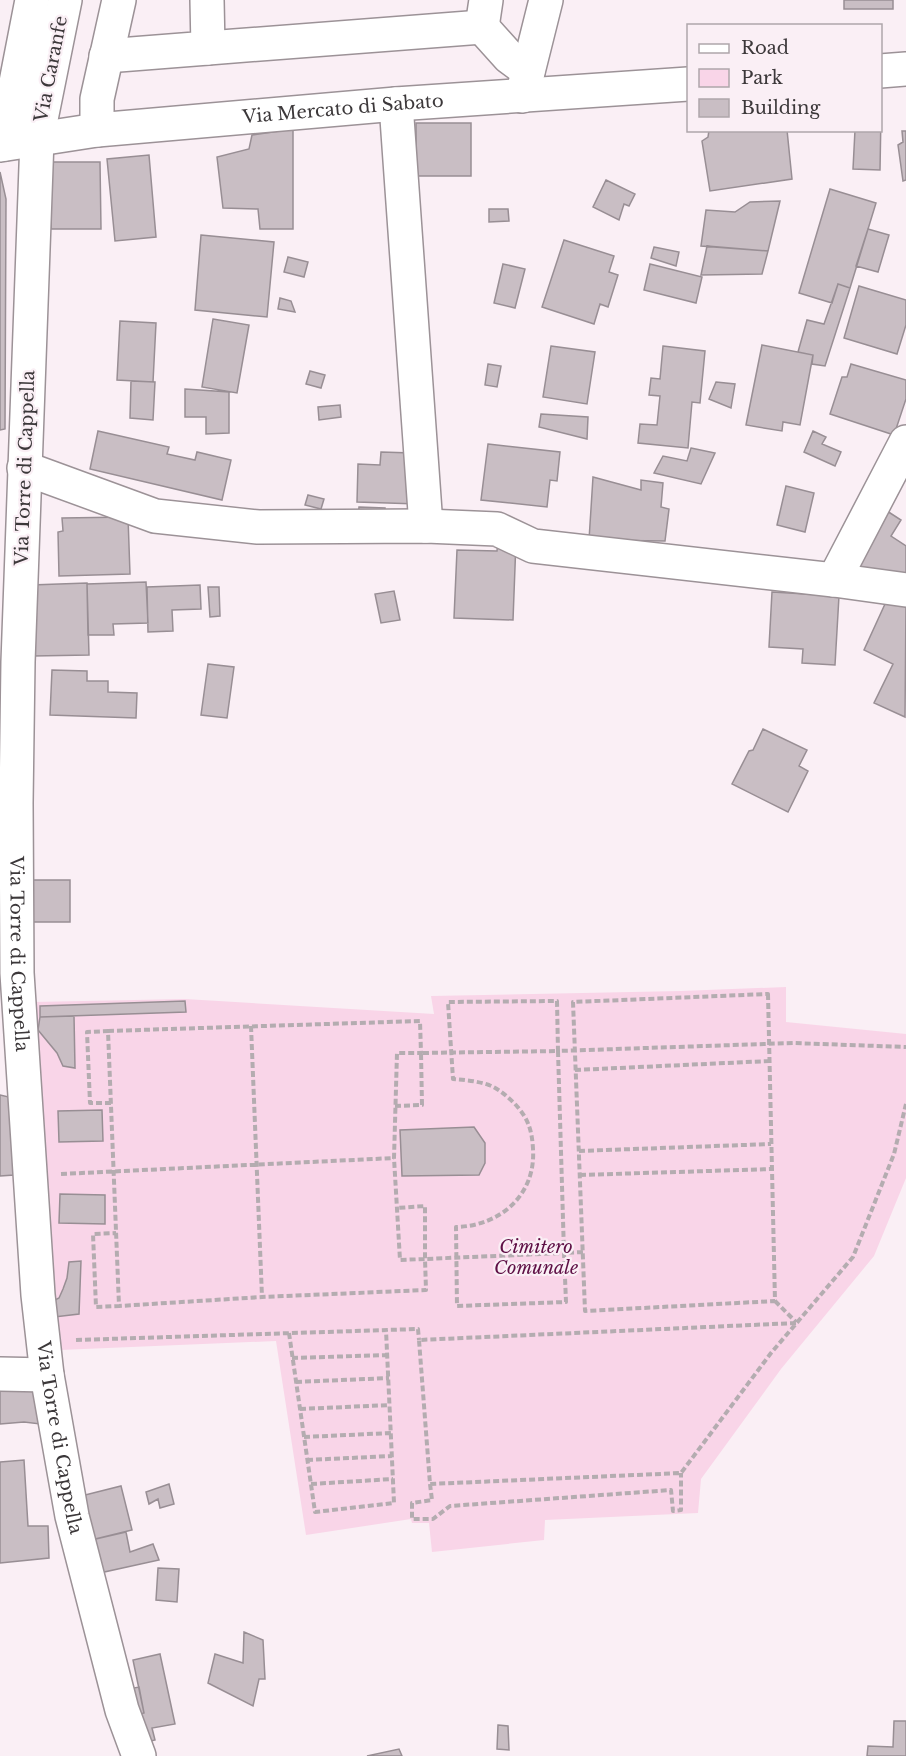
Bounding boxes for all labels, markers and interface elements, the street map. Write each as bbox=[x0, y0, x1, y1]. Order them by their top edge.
street label: Via Caranfe bbox=[30, 14, 72, 125]
legend bbox=[687, 24, 882, 132]
text: Road bbox=[741, 37, 789, 59]
text: Park bbox=[741, 67, 783, 89]
street label: Via Mercato di Sabato bbox=[240, 90, 444, 128]
text: Building bbox=[741, 97, 820, 119]
street label: Via Torre di Cappella bbox=[11, 370, 39, 567]
street label: Via Torre di Cappella bbox=[5, 855, 33, 1052]
park label: Cimitero Comunale bbox=[494, 1236, 578, 1279]
street label: Via Torre di Cappella bbox=[32, 1339, 87, 1536]

